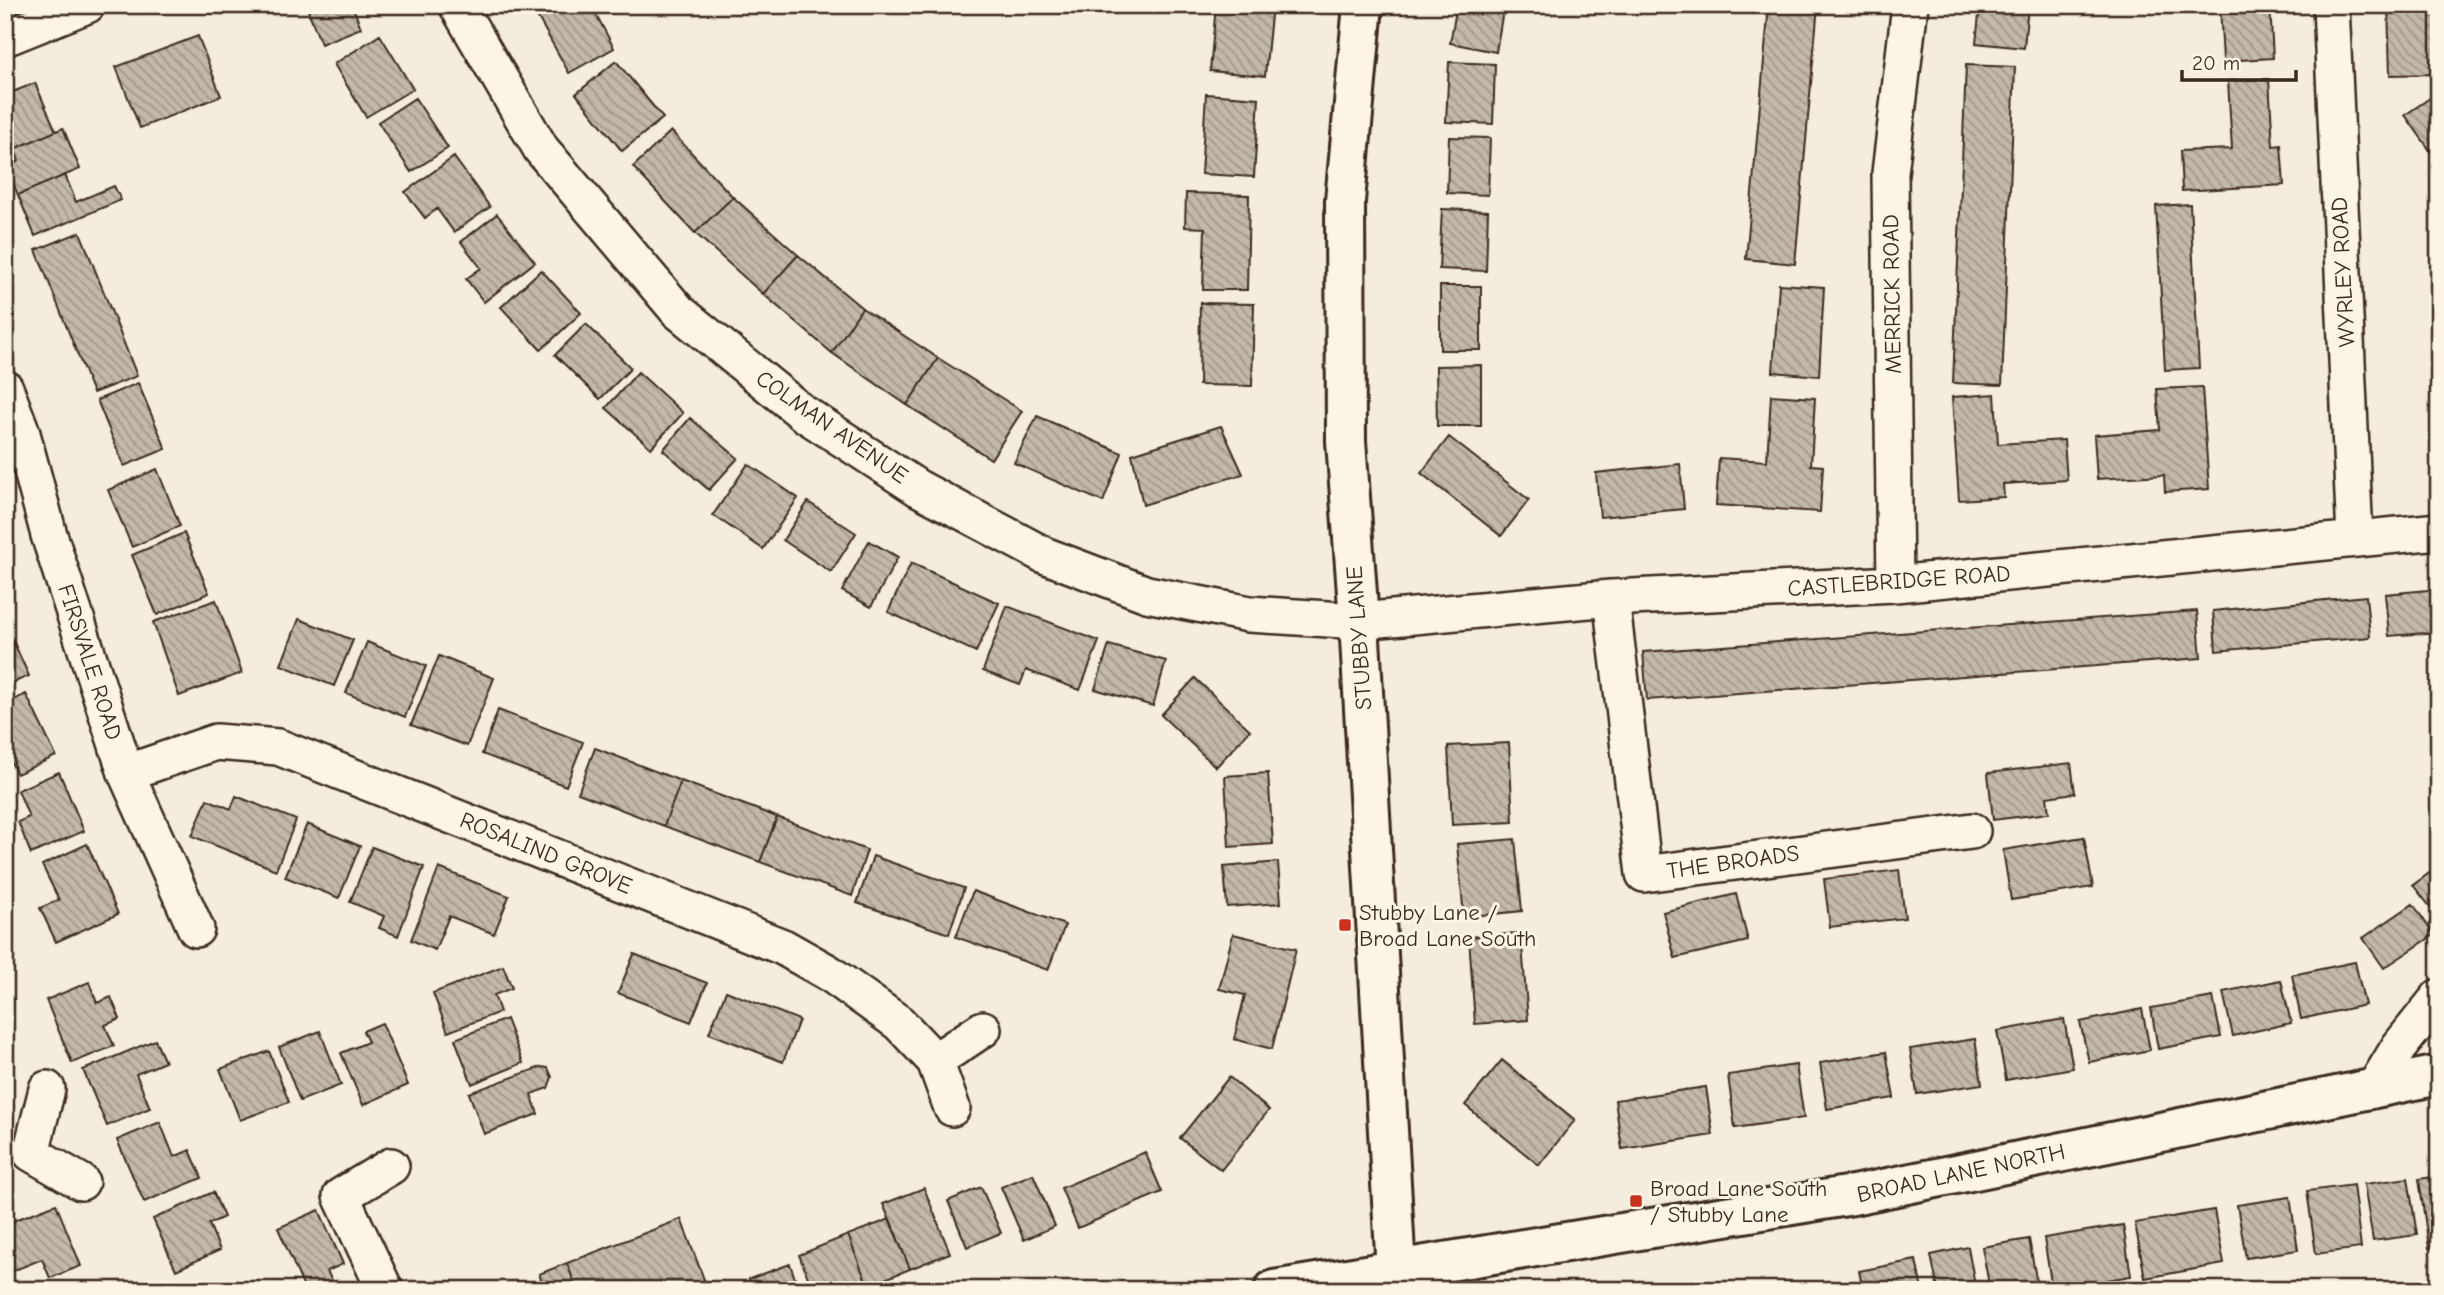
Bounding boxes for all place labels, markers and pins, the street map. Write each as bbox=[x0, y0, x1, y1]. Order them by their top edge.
place label: Stubby Lane / Broad Lane South bbox=[1359, 899, 1536, 952]
marker: Stubby Lane / Broad Lane South bbox=[1337, 917, 1353, 933]
place label: Broad Lane South / Stubby Lane bbox=[1650, 1175, 1827, 1228]
marker: Broad Lane South / Stubby Lane bbox=[1628, 1193, 1644, 1209]

